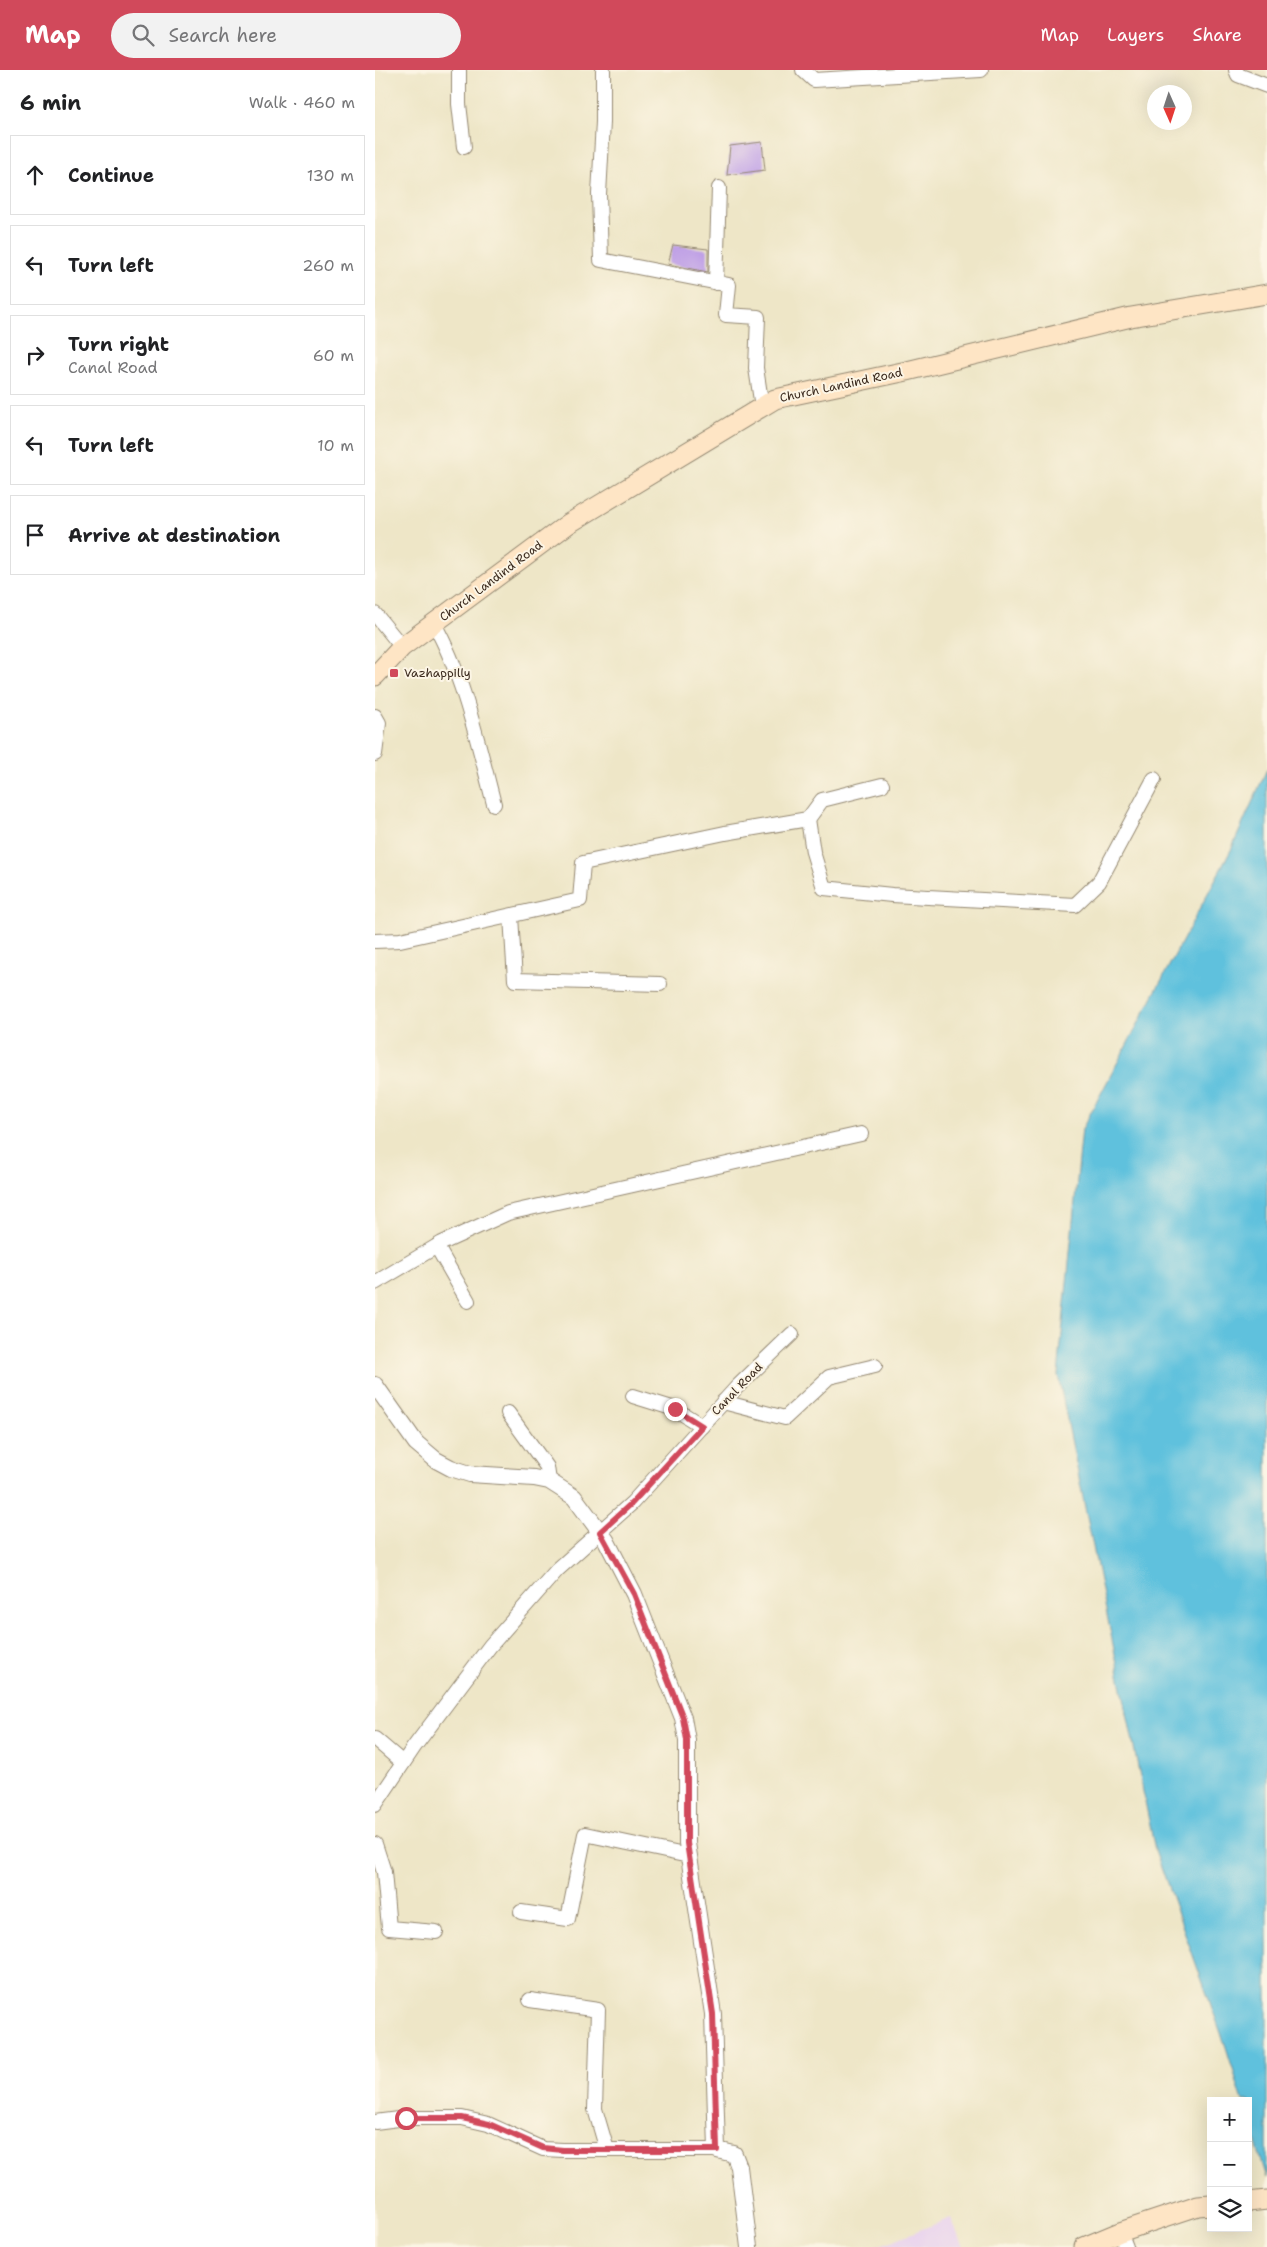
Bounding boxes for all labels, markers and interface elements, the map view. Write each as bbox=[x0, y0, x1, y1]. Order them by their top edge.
search box bbox=[111, 13, 461, 58]
text: Map bbox=[25, 19, 81, 51]
icon: search bbox=[129, 21, 157, 49]
text: Search here bbox=[169, 23, 277, 48]
text: Map bbox=[1041, 23, 1079, 47]
text: Layers bbox=[1107, 23, 1164, 47]
text: Share bbox=[1192, 23, 1242, 47]
north arrow bbox=[1147, 85, 1192, 130]
text: 6 min bbox=[20, 89, 81, 117]
text: Walk · 460 m bbox=[249, 92, 355, 113]
icon: ahead bbox=[21, 161, 49, 189]
text: Continue bbox=[68, 163, 154, 188]
text: 130 m bbox=[307, 165, 354, 186]
icon: left bbox=[21, 251, 49, 279]
text: Turn left bbox=[68, 253, 154, 278]
text: 260 m bbox=[302, 255, 354, 276]
text: Turn right bbox=[68, 332, 169, 357]
icon: right bbox=[21, 341, 49, 369]
text: 60 m bbox=[313, 345, 354, 366]
text: Canal Road bbox=[68, 357, 158, 378]
street label: Church Landind Road bbox=[778, 364, 904, 406]
icon: left bbox=[21, 431, 49, 459]
text: Turn left bbox=[68, 433, 154, 458]
text: 10 m bbox=[317, 435, 354, 456]
icon: arrive bbox=[21, 521, 49, 549]
text: Arrive at destination bbox=[68, 523, 280, 548]
street label: Church Landind Road bbox=[436, 537, 546, 625]
place label: Vazhappilly bbox=[404, 665, 471, 681]
marker: Vazhappilly bbox=[388, 667, 400, 679]
street label: Canal Road bbox=[708, 1359, 766, 1419]
route end bbox=[664, 1398, 687, 1421]
map controls bbox=[1207, 2097, 1252, 2232]
button: + bbox=[1207, 2097, 1252, 2142]
route start bbox=[395, 2107, 418, 2130]
button: − bbox=[1207, 2142, 1252, 2187]
button: layers bbox=[1207, 2187, 1252, 2232]

